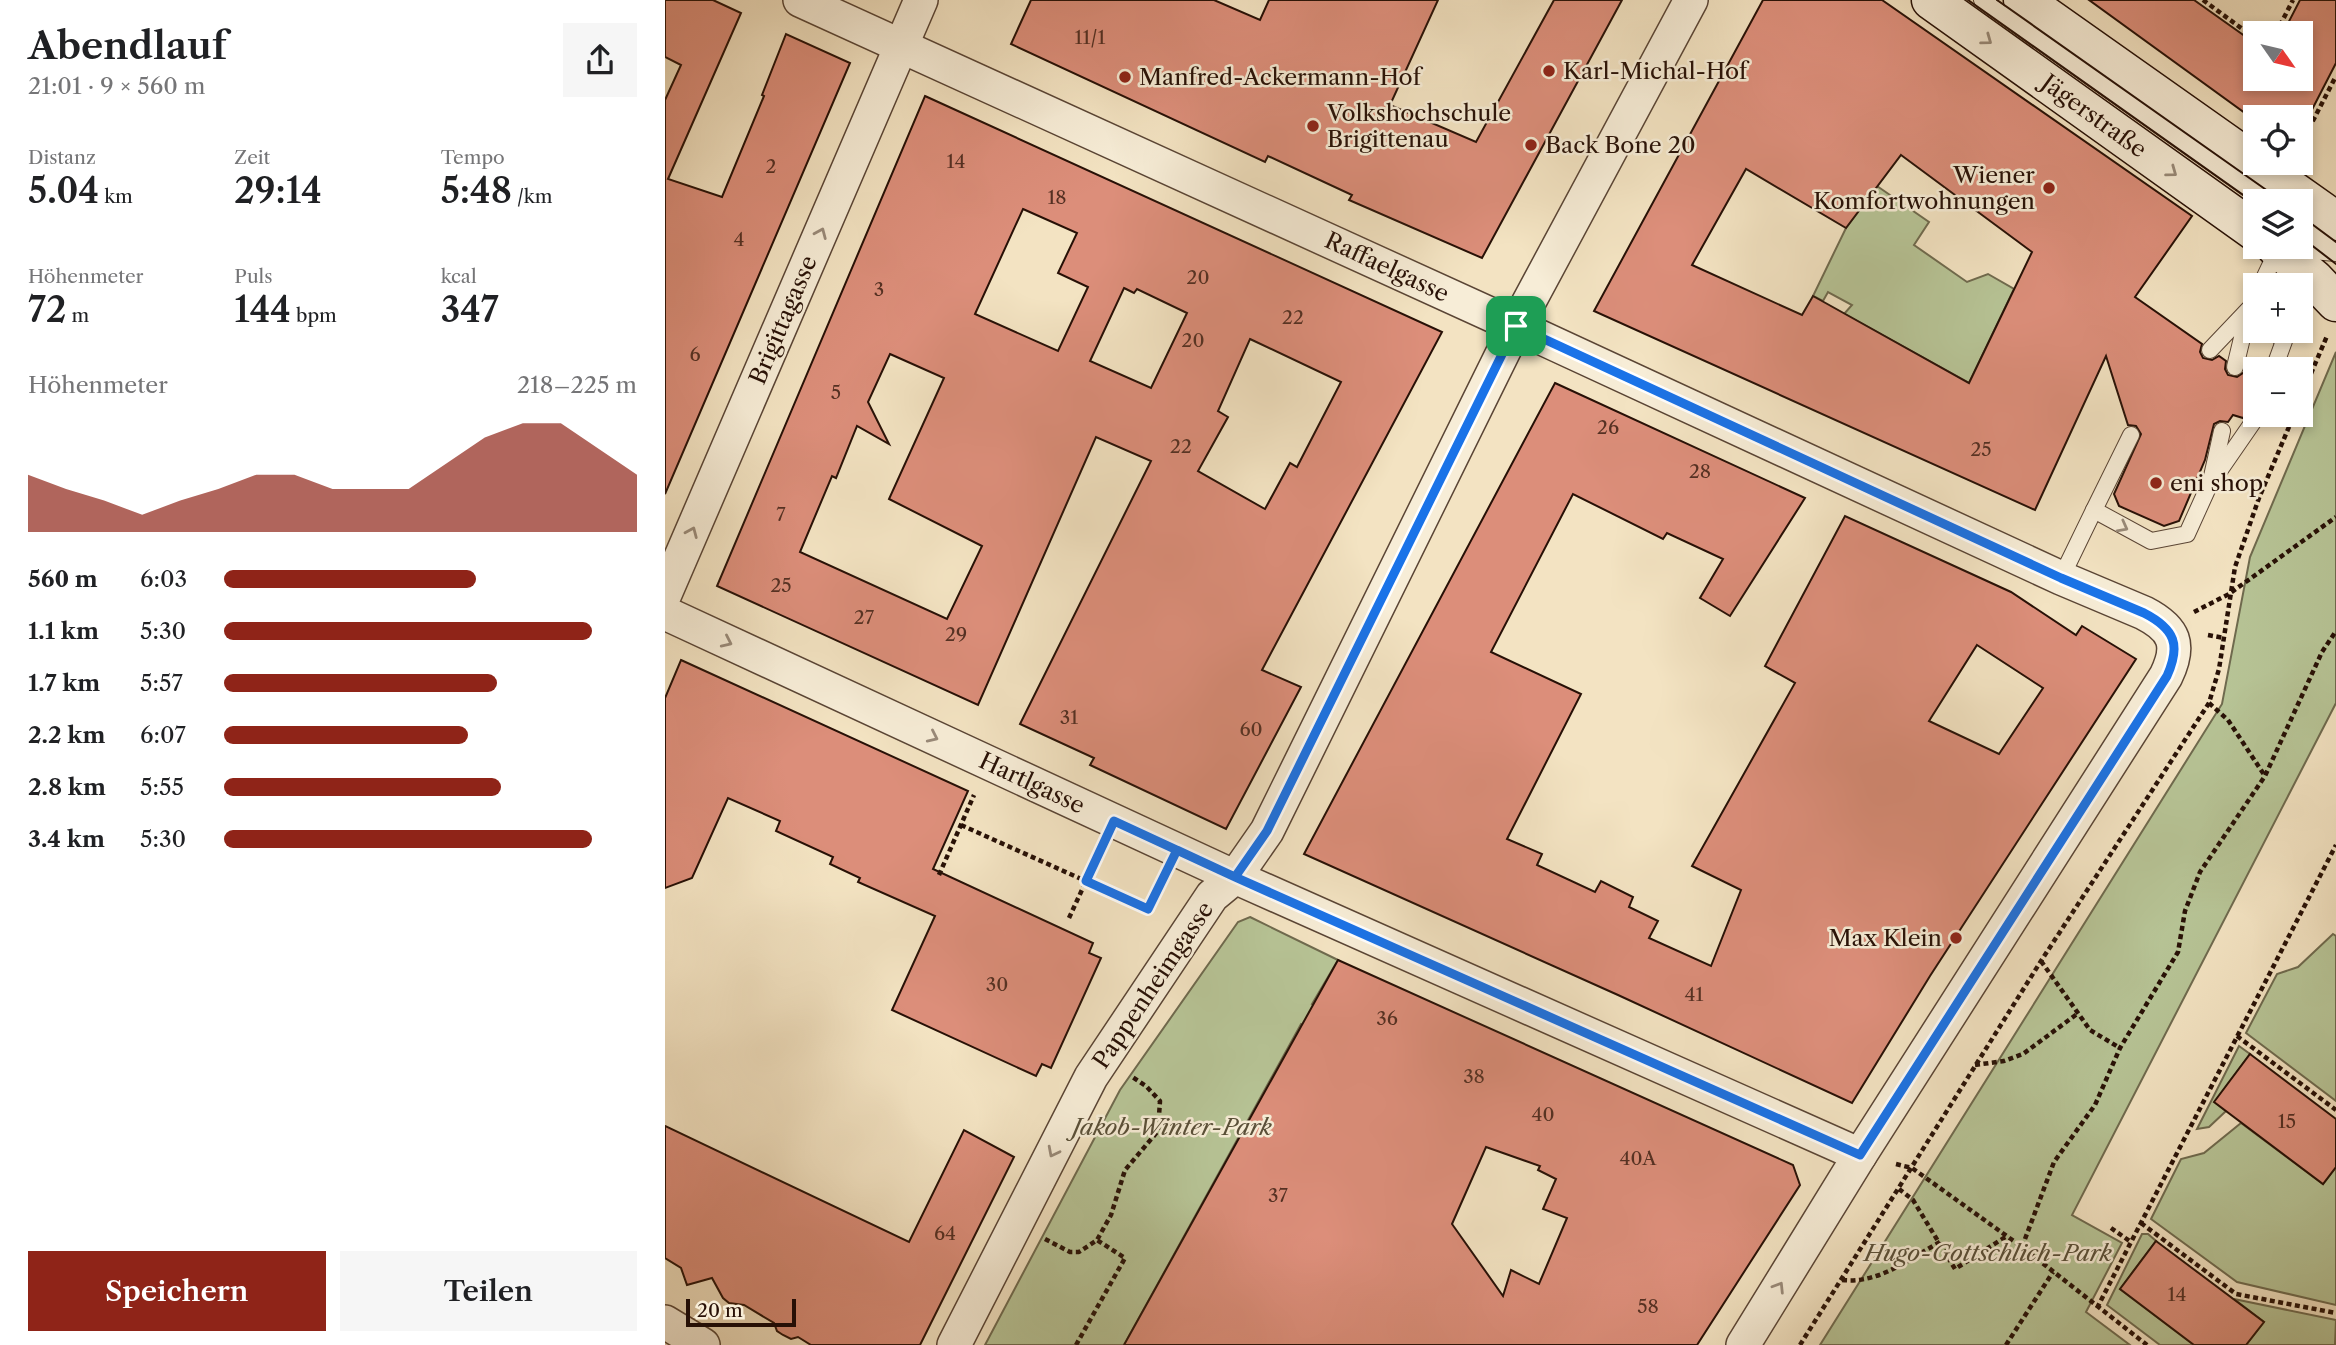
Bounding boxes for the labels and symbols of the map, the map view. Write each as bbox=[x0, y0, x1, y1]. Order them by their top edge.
north arrow bbox=[2243, 21, 2313, 91]
house number: 11/1 bbox=[1075, 26, 1105, 49]
one-way arrow bbox=[1979, 32, 1992, 44]
place label: Karl-Michal-Hof bbox=[1563, 57, 1750, 85]
place label: Manfred-Ackermann-Hof bbox=[1139, 63, 1424, 91]
marker: Karl-Michal-Hof bbox=[1541, 63, 1557, 79]
street label: Jägerstraße bbox=[2034, 67, 2152, 164]
marker: Manfred-Ackermann-Hof bbox=[1117, 69, 1133, 85]
place label: Volkshochschule Brigittenau bbox=[1326, 99, 1511, 153]
marker: Volkshochschule Brigittenau bbox=[1305, 118, 1321, 134]
place label: Back Bone 20 bbox=[1545, 131, 1696, 159]
marker: Back Bone 20 bbox=[1523, 137, 1539, 153]
house number: 14 bbox=[947, 150, 965, 173]
house number: 2 bbox=[766, 155, 777, 178]
place label: Wiener Komfortwohnungen bbox=[1813, 161, 2035, 215]
one-way arrow bbox=[2164, 164, 2177, 176]
marker: Wiener Komfortwohnungen bbox=[2041, 180, 2057, 196]
house number: 18 bbox=[1047, 186, 1067, 209]
street label: Raffaelgasse bbox=[1320, 226, 1454, 308]
one-way arrow bbox=[812, 227, 826, 239]
house number: 4 bbox=[734, 228, 745, 251]
street label: Brigittagasse bbox=[743, 251, 823, 389]
house number: 20 bbox=[1187, 266, 1209, 289]
house number: 3 bbox=[874, 278, 884, 301]
pin bbox=[1486, 296, 1546, 356]
house number: 22 bbox=[1282, 306, 1304, 329]
house number: 20 bbox=[1182, 329, 1204, 352]
house number: 6 bbox=[689, 343, 701, 366]
house number: 5 bbox=[831, 381, 841, 404]
house number: 26 bbox=[1597, 416, 1619, 439]
house number: 22 bbox=[1170, 435, 1192, 458]
house number: 25 bbox=[1970, 438, 1992, 461]
house number: 28 bbox=[1689, 460, 1711, 483]
place label: eni shop bbox=[2170, 469, 2263, 497]
marker: eni shop bbox=[2148, 475, 2164, 491]
house number: 7 bbox=[776, 503, 786, 526]
one-way arrow bbox=[2116, 518, 2128, 532]
one-way arrow bbox=[684, 526, 698, 539]
house number: 25 bbox=[770, 574, 792, 597]
house number: 27 bbox=[854, 606, 875, 629]
house number: 29 bbox=[945, 623, 967, 646]
one-way arrow bbox=[720, 634, 732, 648]
house number: 31 bbox=[1060, 706, 1078, 729]
house number: 60 bbox=[1239, 718, 1263, 741]
one-way arrow bbox=[926, 729, 938, 743]
street label: Hartlgasse bbox=[975, 746, 1089, 820]
street label: Pappenheimgasse bbox=[1087, 896, 1219, 1074]
place label: Max Klein bbox=[1829, 924, 1942, 952]
marker: Max Klein bbox=[1948, 930, 1964, 946]
house number: 30 bbox=[986, 973, 1008, 996]
house number: 41 bbox=[1685, 983, 1703, 1006]
house number: 36 bbox=[1376, 1007, 1398, 1030]
house number: 38 bbox=[1463, 1065, 1485, 1088]
house number: 40 bbox=[1531, 1103, 1555, 1126]
house number: 15 bbox=[2278, 1110, 2296, 1133]
park label: Jakob-Winter-Park bbox=[1065, 1113, 1272, 1141]
one-way arrow bbox=[1047, 1145, 1061, 1157]
house number: 40A bbox=[1620, 1147, 1657, 1170]
house number: 37 bbox=[1268, 1184, 1289, 1207]
house number: 64 bbox=[934, 1222, 956, 1245]
park label: Hugo-Gottschlich-Park bbox=[1862, 1239, 2112, 1267]
one-way arrow bbox=[1770, 1281, 1783, 1294]
house number: 14 bbox=[2168, 1283, 2186, 1306]
house number: 58 bbox=[1637, 1295, 1659, 1318]
scale bar bbox=[686, 1296, 796, 1328]

